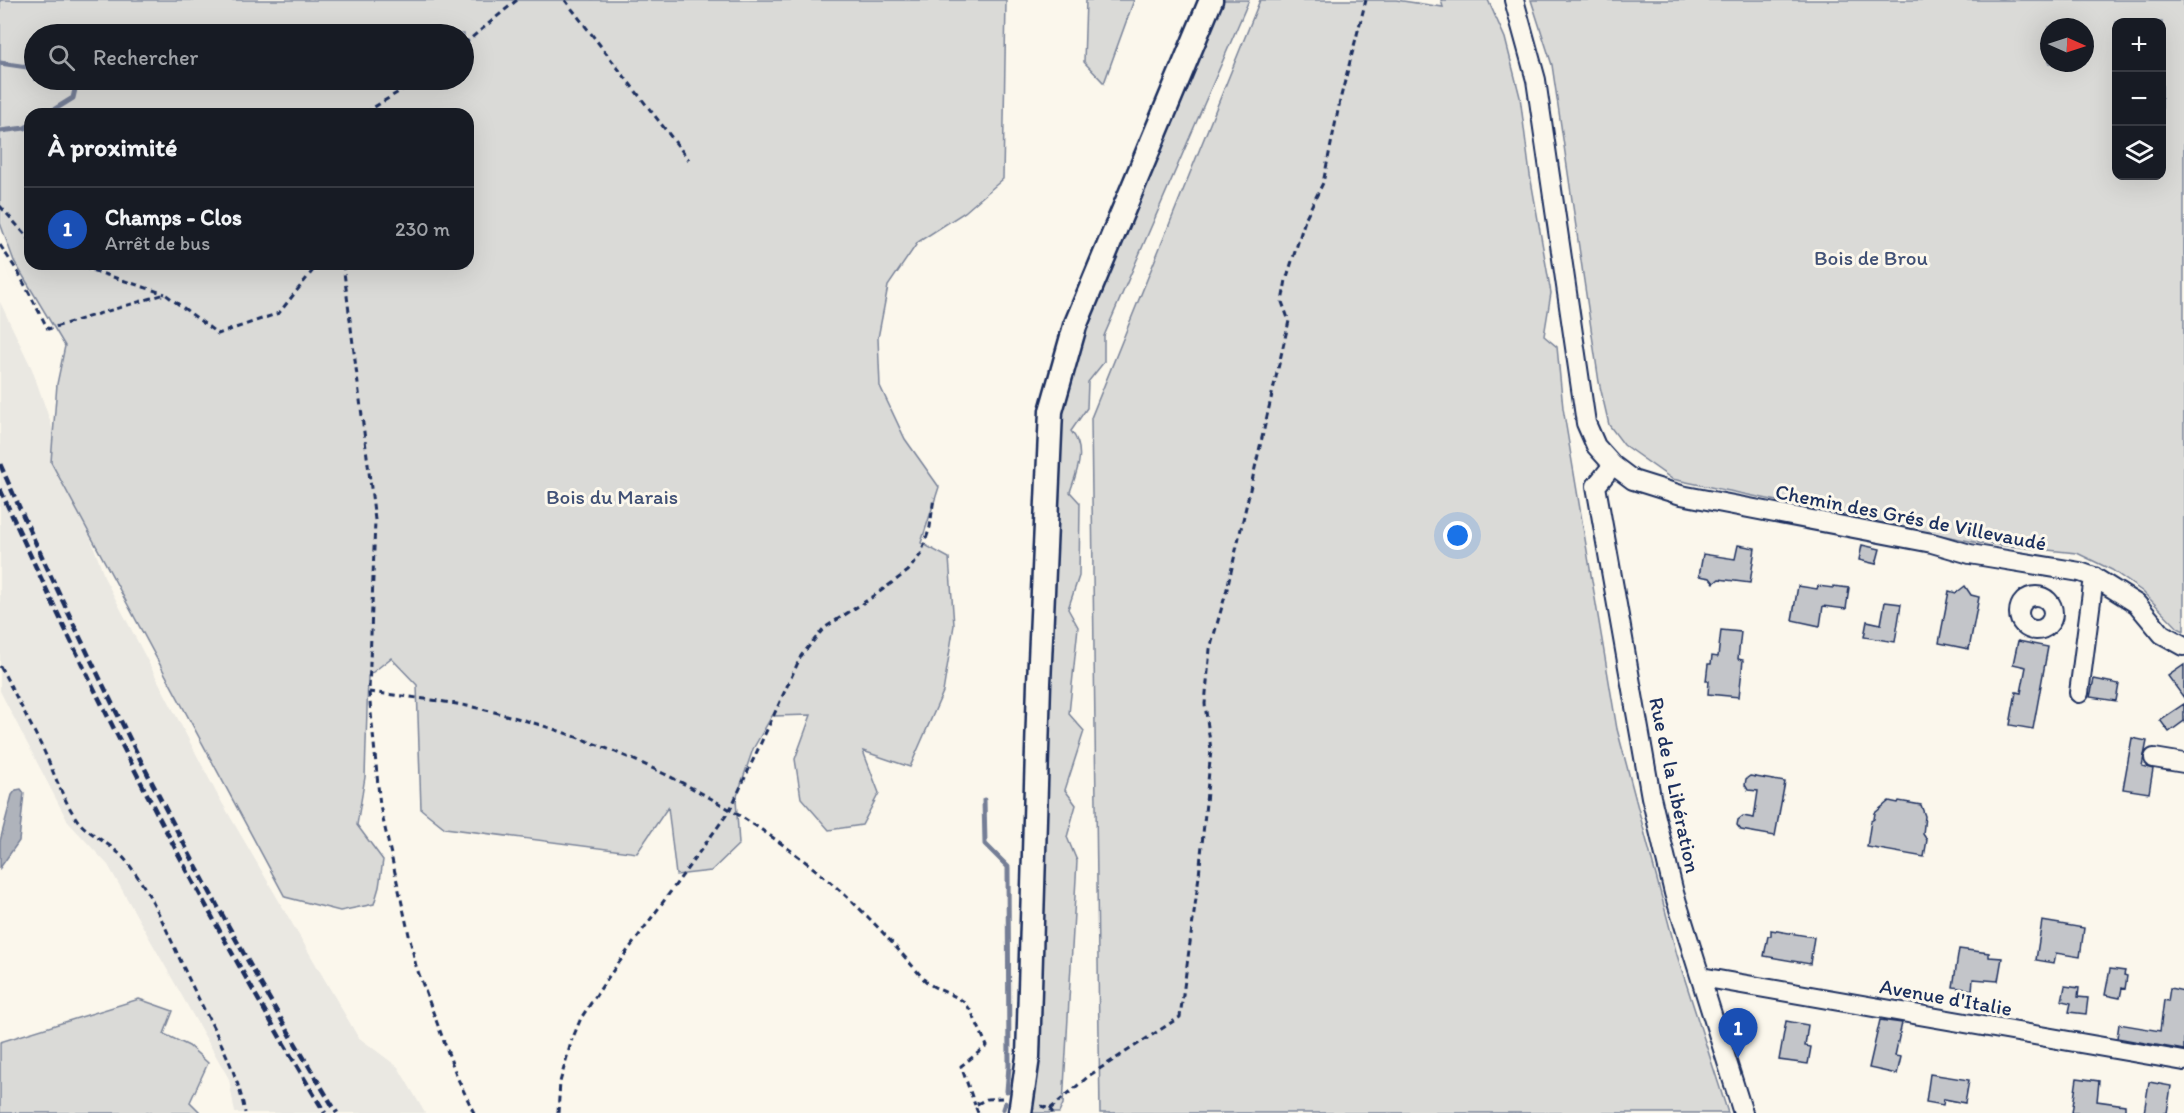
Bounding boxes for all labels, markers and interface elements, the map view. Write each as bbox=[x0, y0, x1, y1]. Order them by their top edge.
north arrow bbox=[2040, 18, 2094, 72]
map controls bbox=[2112, 18, 2166, 180]
button: + bbox=[2112, 18, 2166, 72]
search box bbox=[24, 24, 474, 90]
icon: search bbox=[45, 41, 78, 74]
text: Rechercher bbox=[93, 44, 198, 71]
button: − bbox=[2112, 72, 2166, 126]
button: layers bbox=[2112, 126, 2166, 180]
text: À proximité bbox=[48, 131, 177, 163]
text: Champs - Clos bbox=[105, 204, 242, 231]
text: 1 bbox=[63, 217, 72, 241]
text: 230 m bbox=[395, 217, 450, 241]
text: Arrêt de bus bbox=[105, 231, 210, 255]
park label: Bois de Brou bbox=[1814, 245, 1928, 270]
street label: Chemin des Grés de Villevaudé bbox=[1773, 478, 2049, 556]
park label: Bois du Marais bbox=[546, 484, 678, 509]
your location bbox=[1443, 521, 1472, 550]
street label: Rue de la Libération bbox=[1644, 695, 1706, 875]
street label: Avenue d'Italie bbox=[1878, 973, 2014, 1021]
pin: 1 bbox=[1718, 1008, 1758, 1058]

